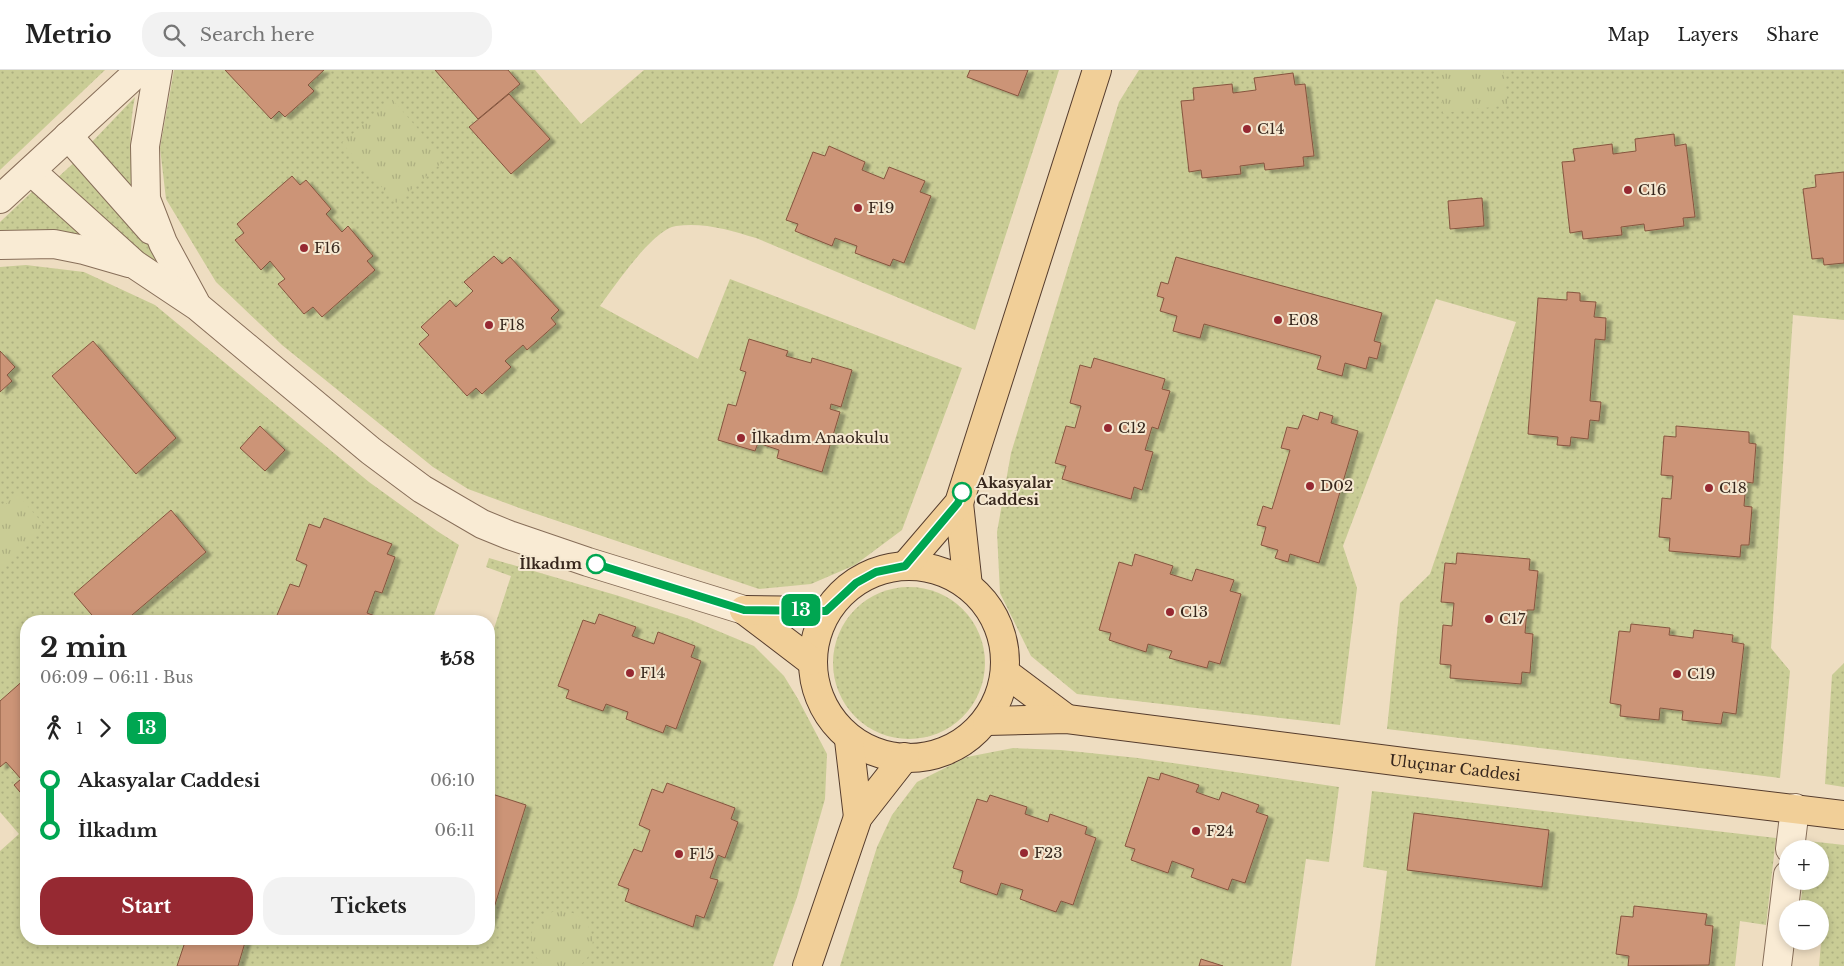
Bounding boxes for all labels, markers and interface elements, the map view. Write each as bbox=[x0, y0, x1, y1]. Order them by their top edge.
search box bbox=[142, 12, 492, 57]
text: Metrio bbox=[25, 20, 112, 49]
icon: search bbox=[160, 21, 188, 49]
text: Search here bbox=[200, 23, 315, 46]
text: Map bbox=[1608, 24, 1649, 46]
text: Layers bbox=[1677, 24, 1738, 46]
text: Share bbox=[1766, 24, 1819, 46]
place label: C14 bbox=[1257, 119, 1285, 138]
marker: C14 bbox=[1241, 123, 1253, 135]
place label: C16 bbox=[1638, 180, 1666, 199]
marker: C16 bbox=[1622, 184, 1634, 196]
place label: F19 bbox=[868, 198, 894, 217]
marker: F19 bbox=[852, 202, 864, 214]
place label: F16 bbox=[314, 238, 340, 257]
marker: F16 bbox=[298, 242, 310, 254]
place label: E08 bbox=[1288, 310, 1319, 329]
marker: E08 bbox=[1272, 314, 1284, 326]
place label: F18 bbox=[499, 315, 525, 334]
marker: F18 bbox=[483, 319, 495, 331]
place label: C12 bbox=[1118, 418, 1146, 437]
marker: C12 bbox=[1102, 422, 1114, 434]
place label: İlkadım Anaokulu bbox=[751, 428, 889, 447]
marker: İlkadım Anaokulu bbox=[735, 432, 747, 444]
place label: Akasyalar Caddesi bbox=[975, 473, 1054, 509]
place label: D02 bbox=[1320, 476, 1353, 495]
place label: C18 bbox=[1719, 478, 1747, 497]
marker: D02 bbox=[1304, 480, 1316, 492]
marker: Akasyalar Caddesi bbox=[952, 482, 972, 502]
marker: C18 bbox=[1703, 482, 1715, 494]
place label: İlkadım bbox=[519, 554, 582, 573]
marker: İlkadım bbox=[586, 554, 606, 574]
line badge: 13 bbox=[778, 594, 824, 626]
text: 13 bbox=[791, 599, 811, 621]
place label: C13 bbox=[1180, 602, 1208, 621]
marker: C13 bbox=[1164, 606, 1176, 618]
place label: C17 bbox=[1499, 609, 1526, 628]
marker: C17 bbox=[1483, 613, 1495, 625]
text: 2 min bbox=[40, 630, 127, 665]
text: ₺58 bbox=[441, 647, 475, 670]
place label: F14 bbox=[640, 663, 666, 682]
place label: C19 bbox=[1687, 664, 1715, 683]
text: 06:09 – 06:11 · Bus bbox=[40, 667, 193, 687]
marker: F14 bbox=[624, 667, 636, 679]
marker: C19 bbox=[1671, 668, 1683, 680]
icon: walk bbox=[40, 714, 68, 742]
icon: forward bbox=[91, 714, 119, 742]
text: 13 bbox=[137, 717, 156, 739]
text: 1 bbox=[76, 718, 83, 738]
street label: Uluçınar Caddesi bbox=[1388, 750, 1522, 785]
text: Akasyalar Caddesi bbox=[78, 769, 260, 792]
text: 06:10 bbox=[430, 770, 475, 790]
text: İlkadım bbox=[78, 819, 157, 842]
text: 06:11 bbox=[434, 820, 475, 840]
place label: F24 bbox=[1206, 821, 1234, 840]
marker: F24 bbox=[1190, 825, 1202, 837]
map controls bbox=[1779, 840, 1829, 950]
button: + bbox=[1779, 840, 1829, 890]
place label: F23 bbox=[1034, 843, 1063, 862]
place label: F15 bbox=[689, 844, 714, 863]
marker: F23 bbox=[1018, 847, 1030, 859]
marker: F15 bbox=[673, 848, 685, 860]
button: Start bbox=[40, 877, 253, 935]
button: Tickets bbox=[263, 877, 475, 935]
button: − bbox=[1779, 900, 1829, 950]

